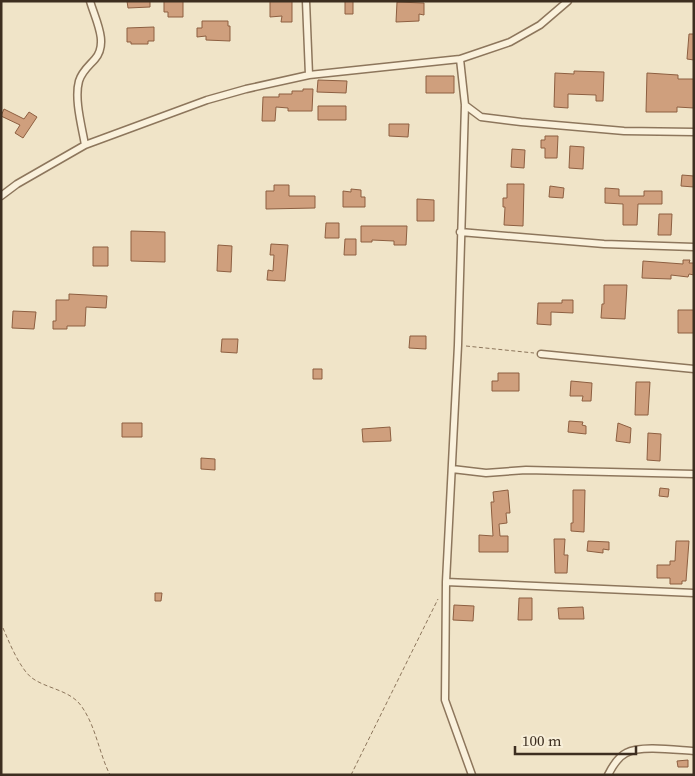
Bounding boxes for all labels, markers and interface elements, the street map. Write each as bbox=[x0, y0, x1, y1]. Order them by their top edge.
scale bar bbox=[515, 724, 636, 756]
text: 100 m bbox=[522, 730, 562, 751]

